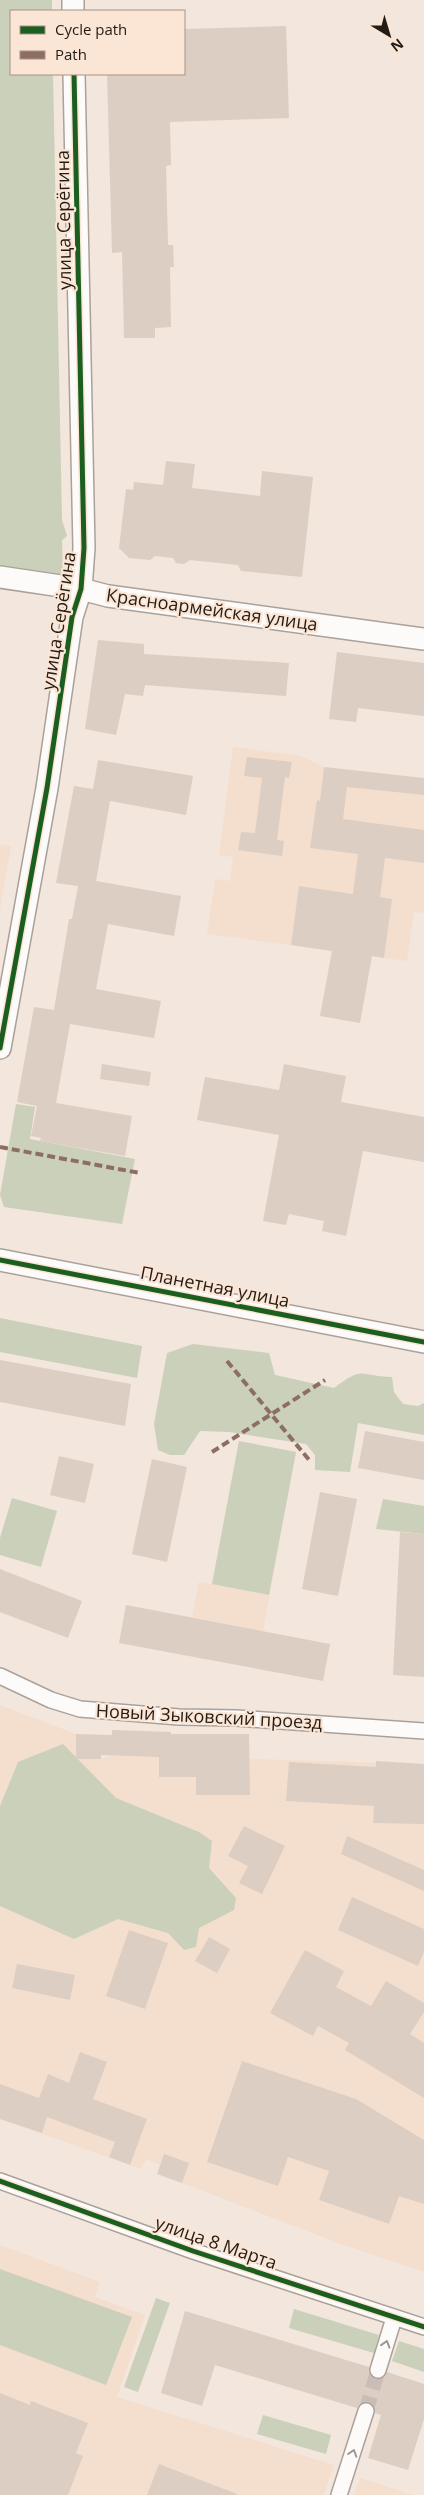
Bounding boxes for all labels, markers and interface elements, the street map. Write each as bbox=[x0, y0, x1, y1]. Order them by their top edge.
legend bbox=[10, 10, 185, 75]
north arrow bbox=[364, 10, 414, 60]
text: Cycle path bbox=[55, 19, 127, 39]
text: N bbox=[387, 35, 408, 57]
text: Path bbox=[55, 44, 87, 64]
street label: улица Серёгина bbox=[50, 150, 76, 290]
street label: улица Серёгина bbox=[35, 550, 81, 692]
street label: Красноармейская улица bbox=[105, 582, 319, 636]
street label: Планетная улица bbox=[139, 1260, 292, 1312]
street label: Новый Зыковский проезд bbox=[95, 1698, 323, 1734]
street label: улица 8 Марта bbox=[152, 2210, 280, 2274]
one-way arrow bbox=[381, 2340, 391, 2348]
one-way arrow bbox=[347, 2449, 357, 2458]

